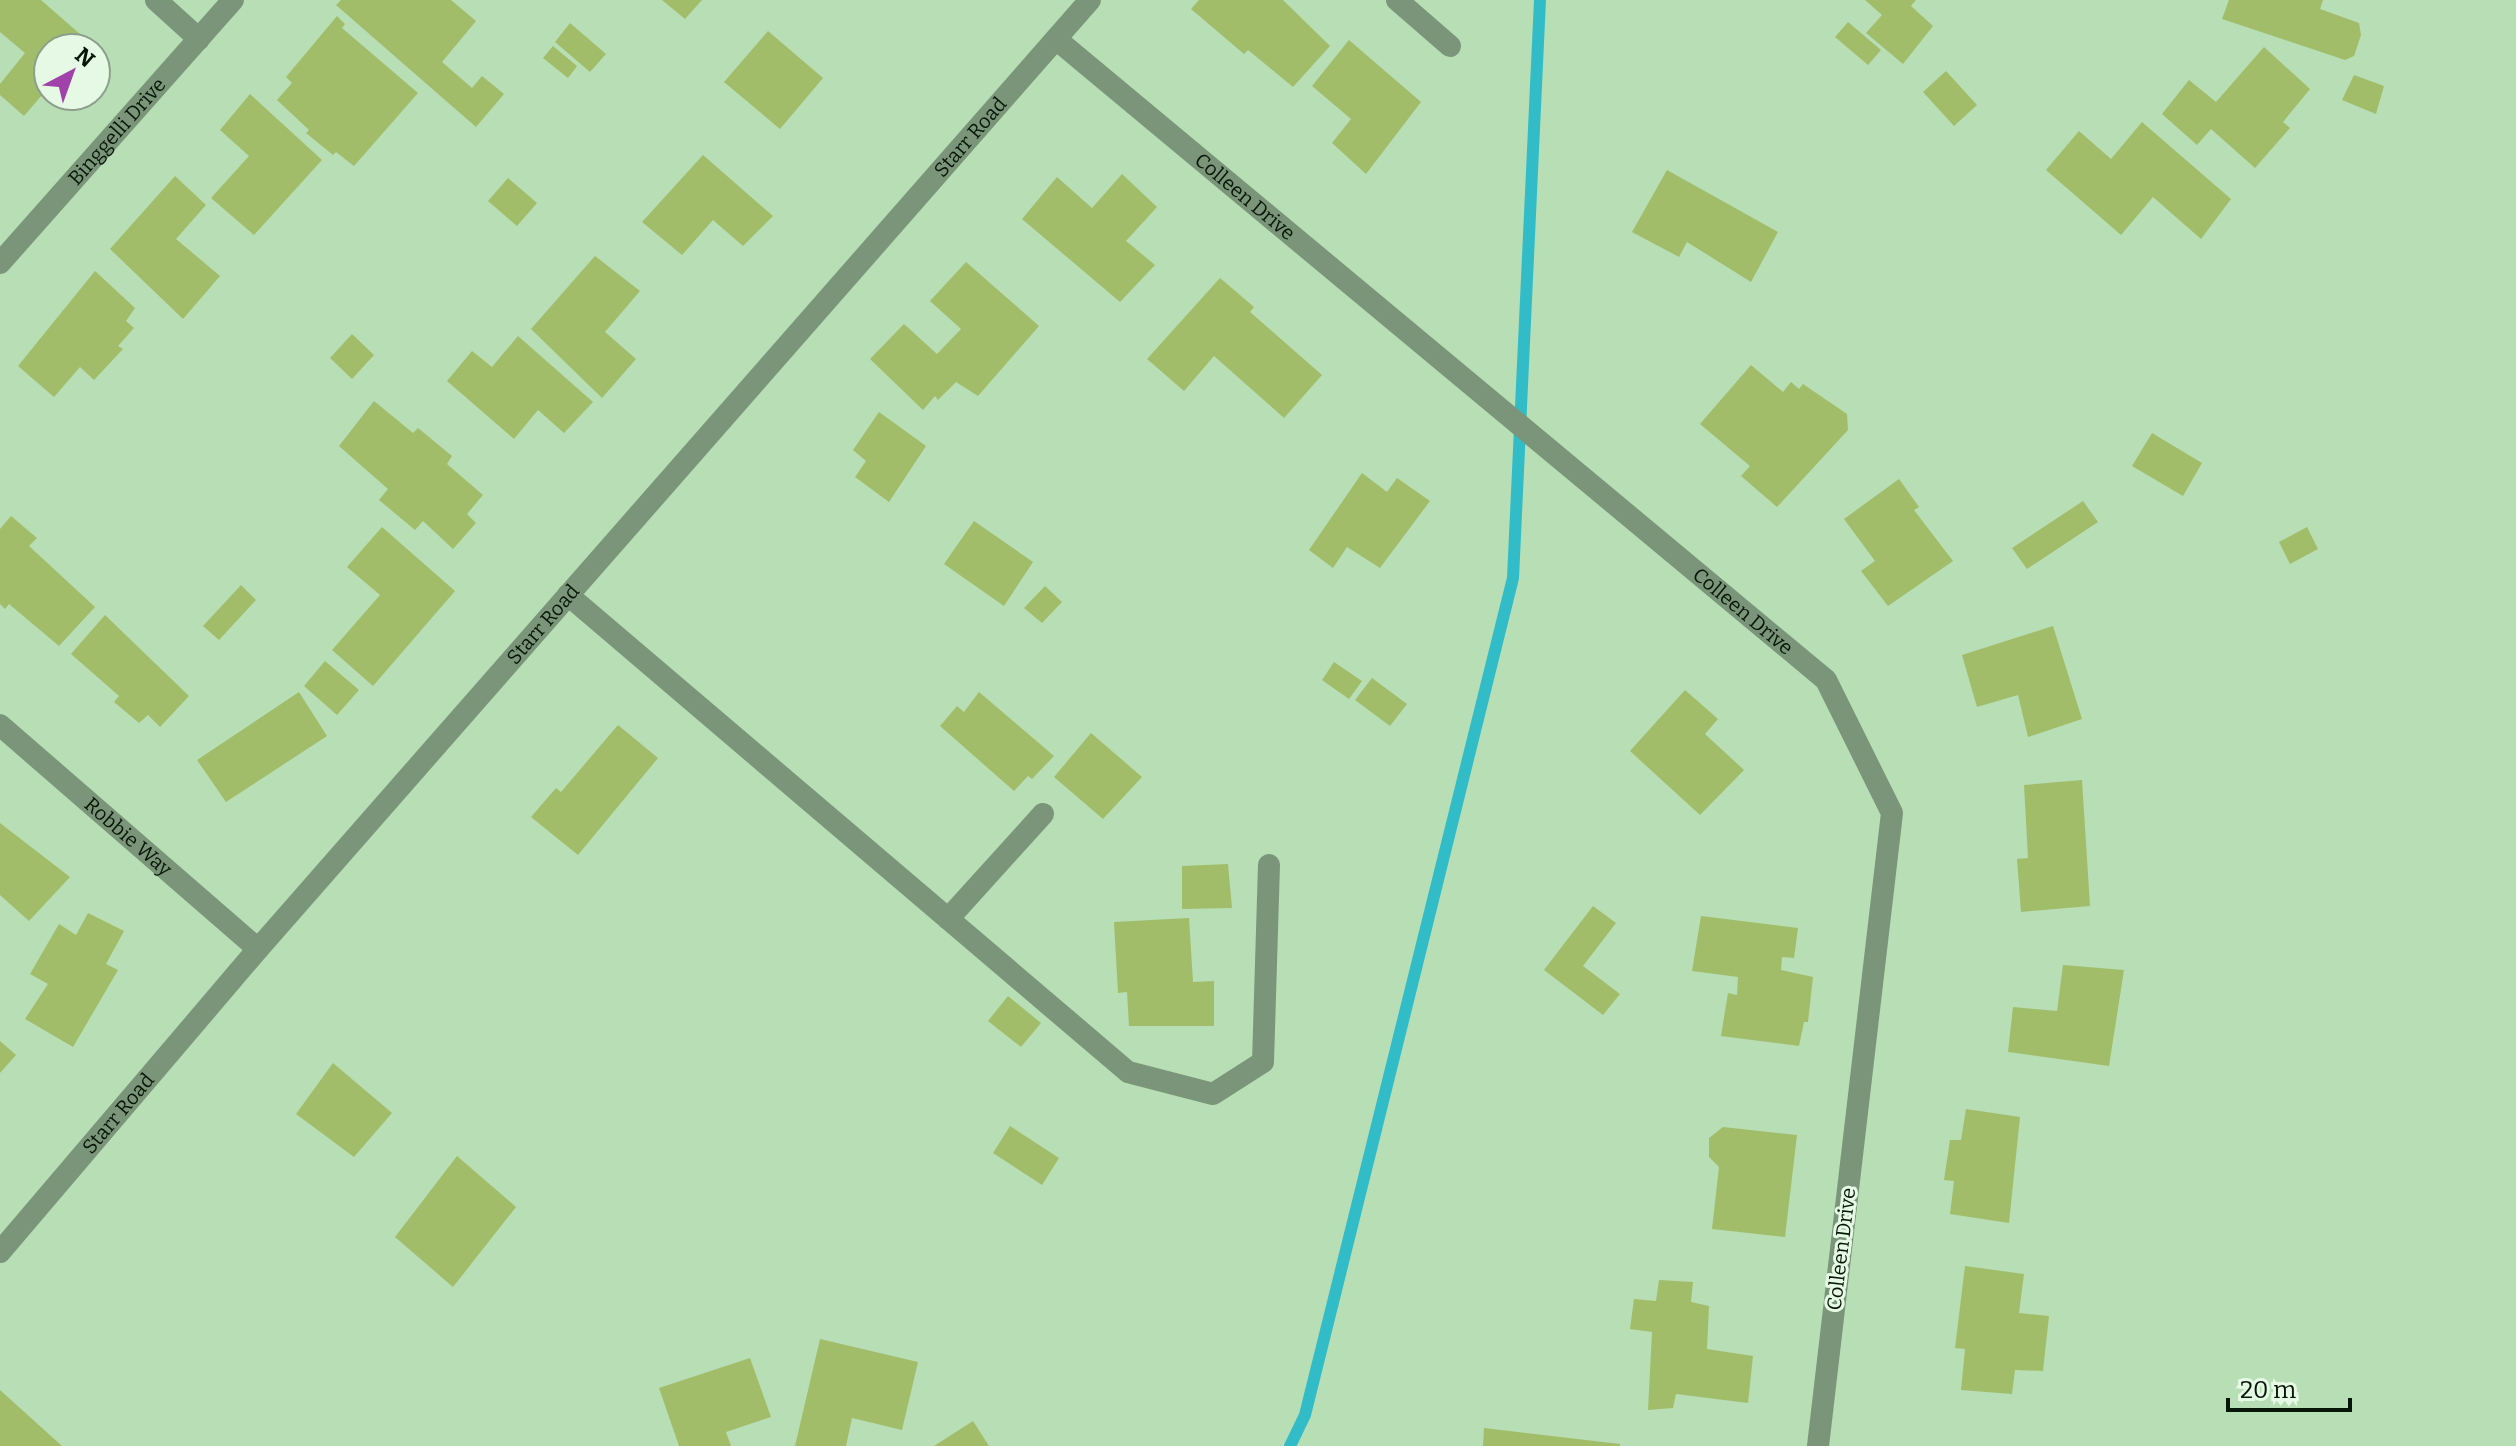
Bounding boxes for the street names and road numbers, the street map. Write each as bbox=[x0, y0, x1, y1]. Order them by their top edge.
street label: Binggelli Drive bbox=[63, 73, 171, 190]
street label: Starr Road bbox=[929, 92, 1011, 182]
street label: Colleen Drive bbox=[1190, 148, 1300, 245]
street label: Colleen Drive bbox=[1688, 562, 1798, 660]
street label: Starr Road bbox=[501, 579, 584, 669]
street label: Robbie Way bbox=[80, 792, 177, 881]
street label: Starr Road bbox=[77, 1068, 159, 1159]
street label: Colleen Drive bbox=[1822, 1186, 1860, 1312]

